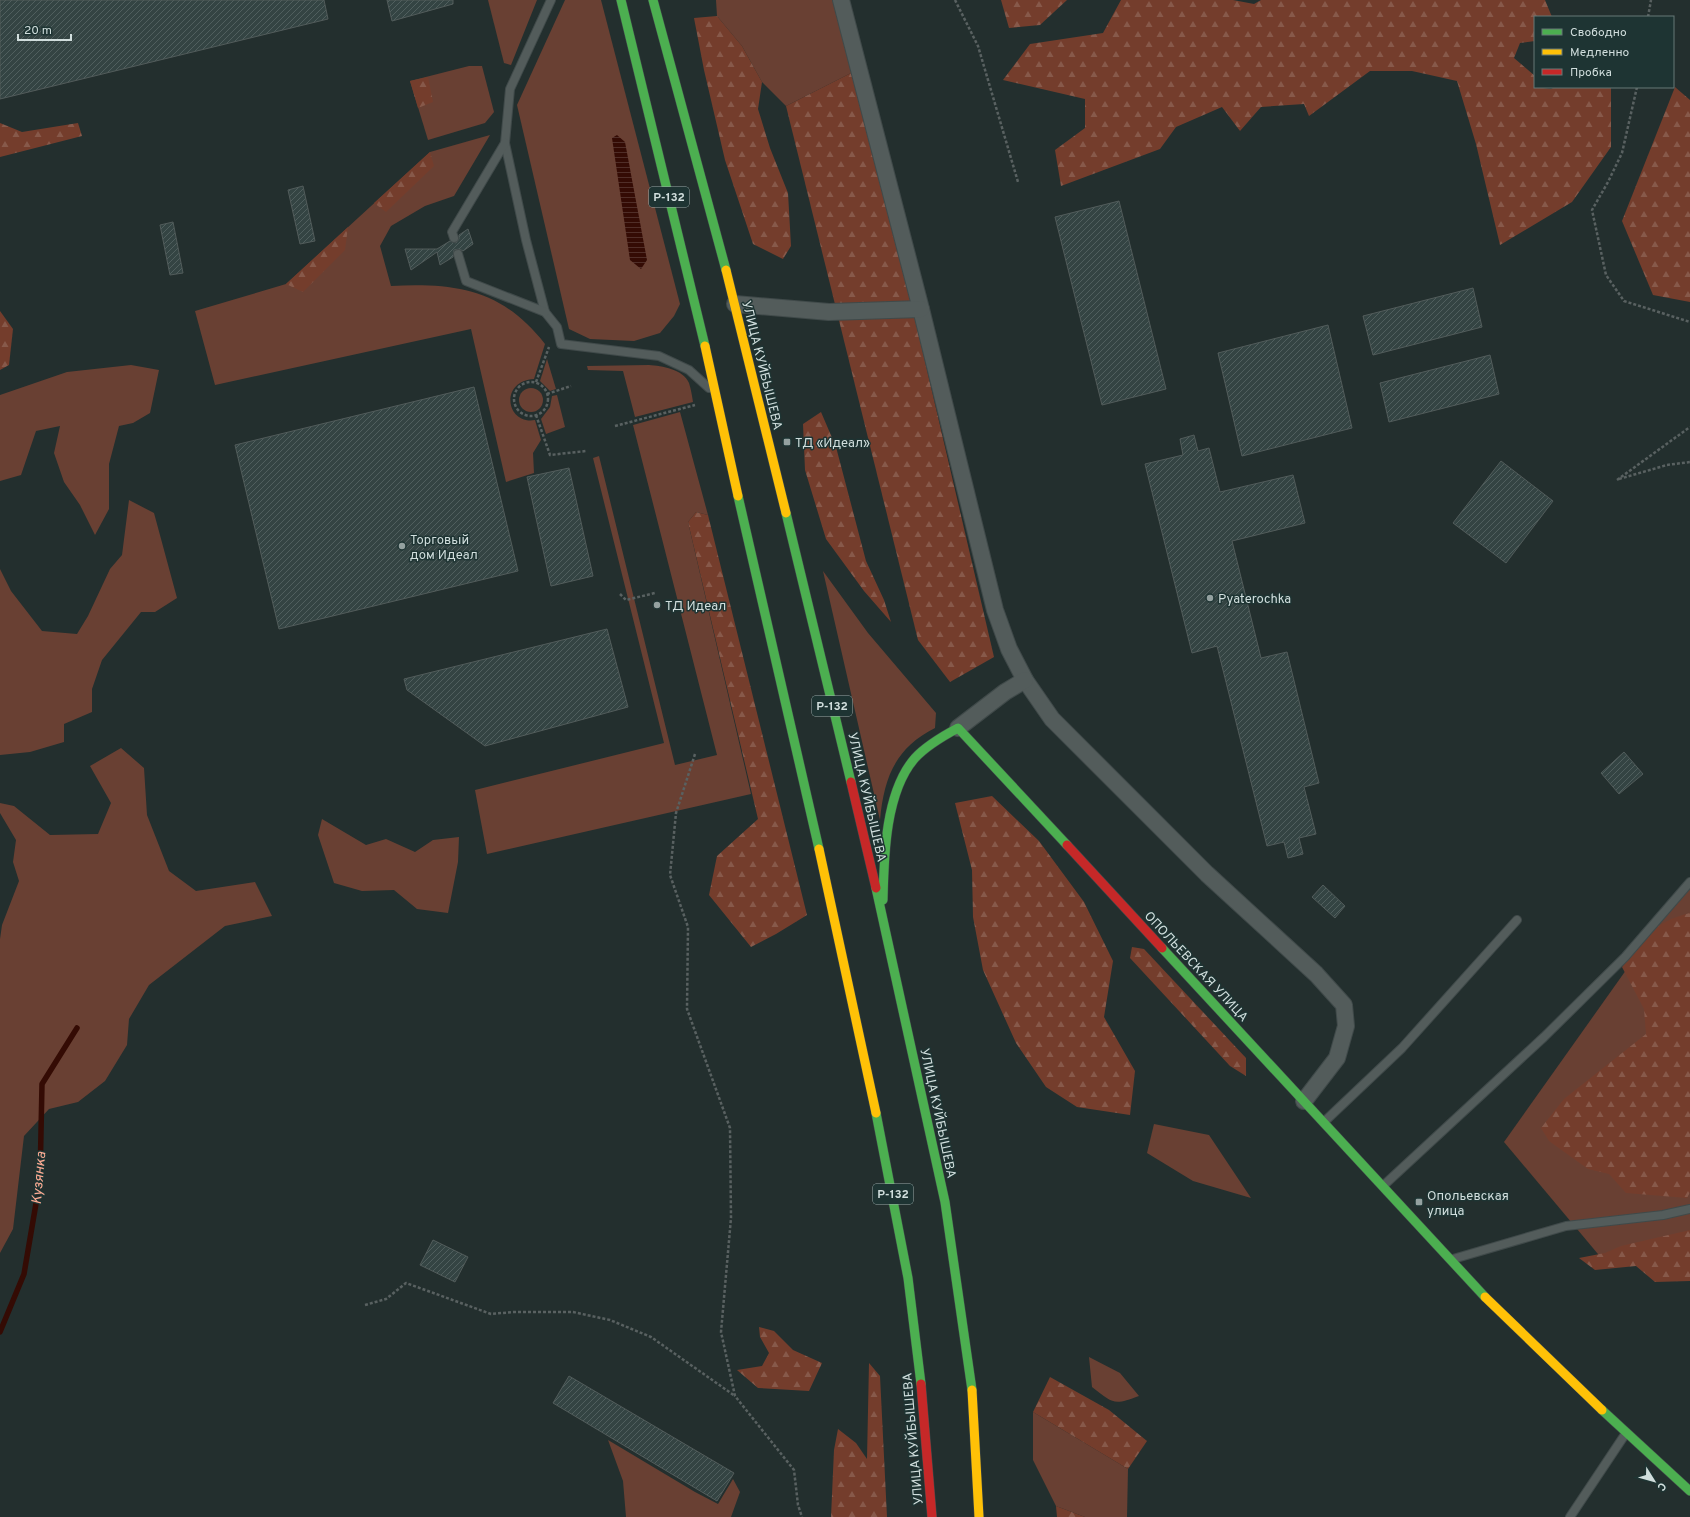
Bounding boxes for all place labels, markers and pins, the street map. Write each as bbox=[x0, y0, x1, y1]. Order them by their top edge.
place label: ТД «Идеал» bbox=[795, 436, 870, 452]
marker: ТД «Идеал» bbox=[782, 437, 792, 447]
place label: Торговый дом Идеал bbox=[410, 533, 478, 564]
marker: Торговый дом Идеал bbox=[397, 541, 407, 551]
place label: Pyaterochka bbox=[1218, 592, 1291, 608]
marker: Pyaterochka bbox=[1205, 593, 1215, 603]
place label: ТД Идеал bbox=[665, 599, 726, 615]
marker: ТД Идеал bbox=[652, 600, 662, 610]
place label: Опольевская улица bbox=[1427, 1189, 1509, 1220]
marker: Опольевская улица bbox=[1414, 1197, 1424, 1207]

